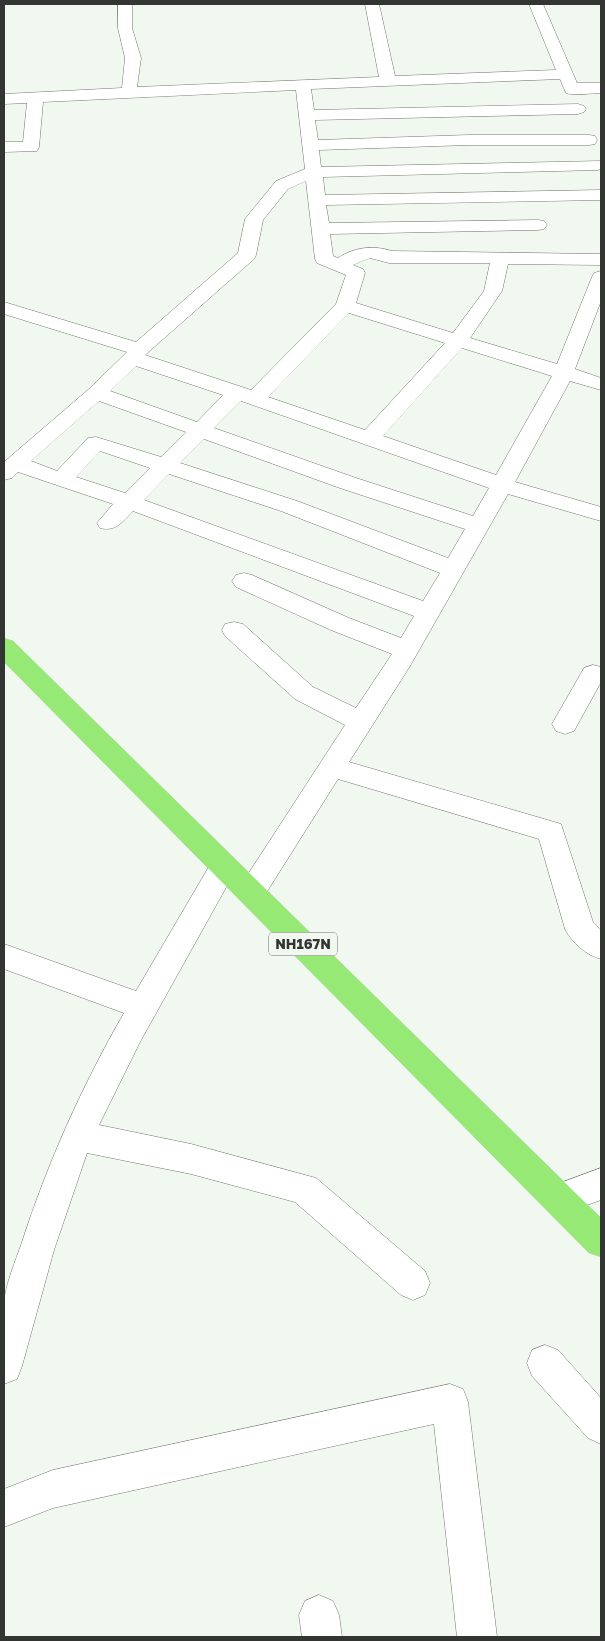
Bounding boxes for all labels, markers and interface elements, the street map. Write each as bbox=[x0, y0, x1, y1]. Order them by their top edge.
road number: NH167N bbox=[269, 932, 337, 956]

